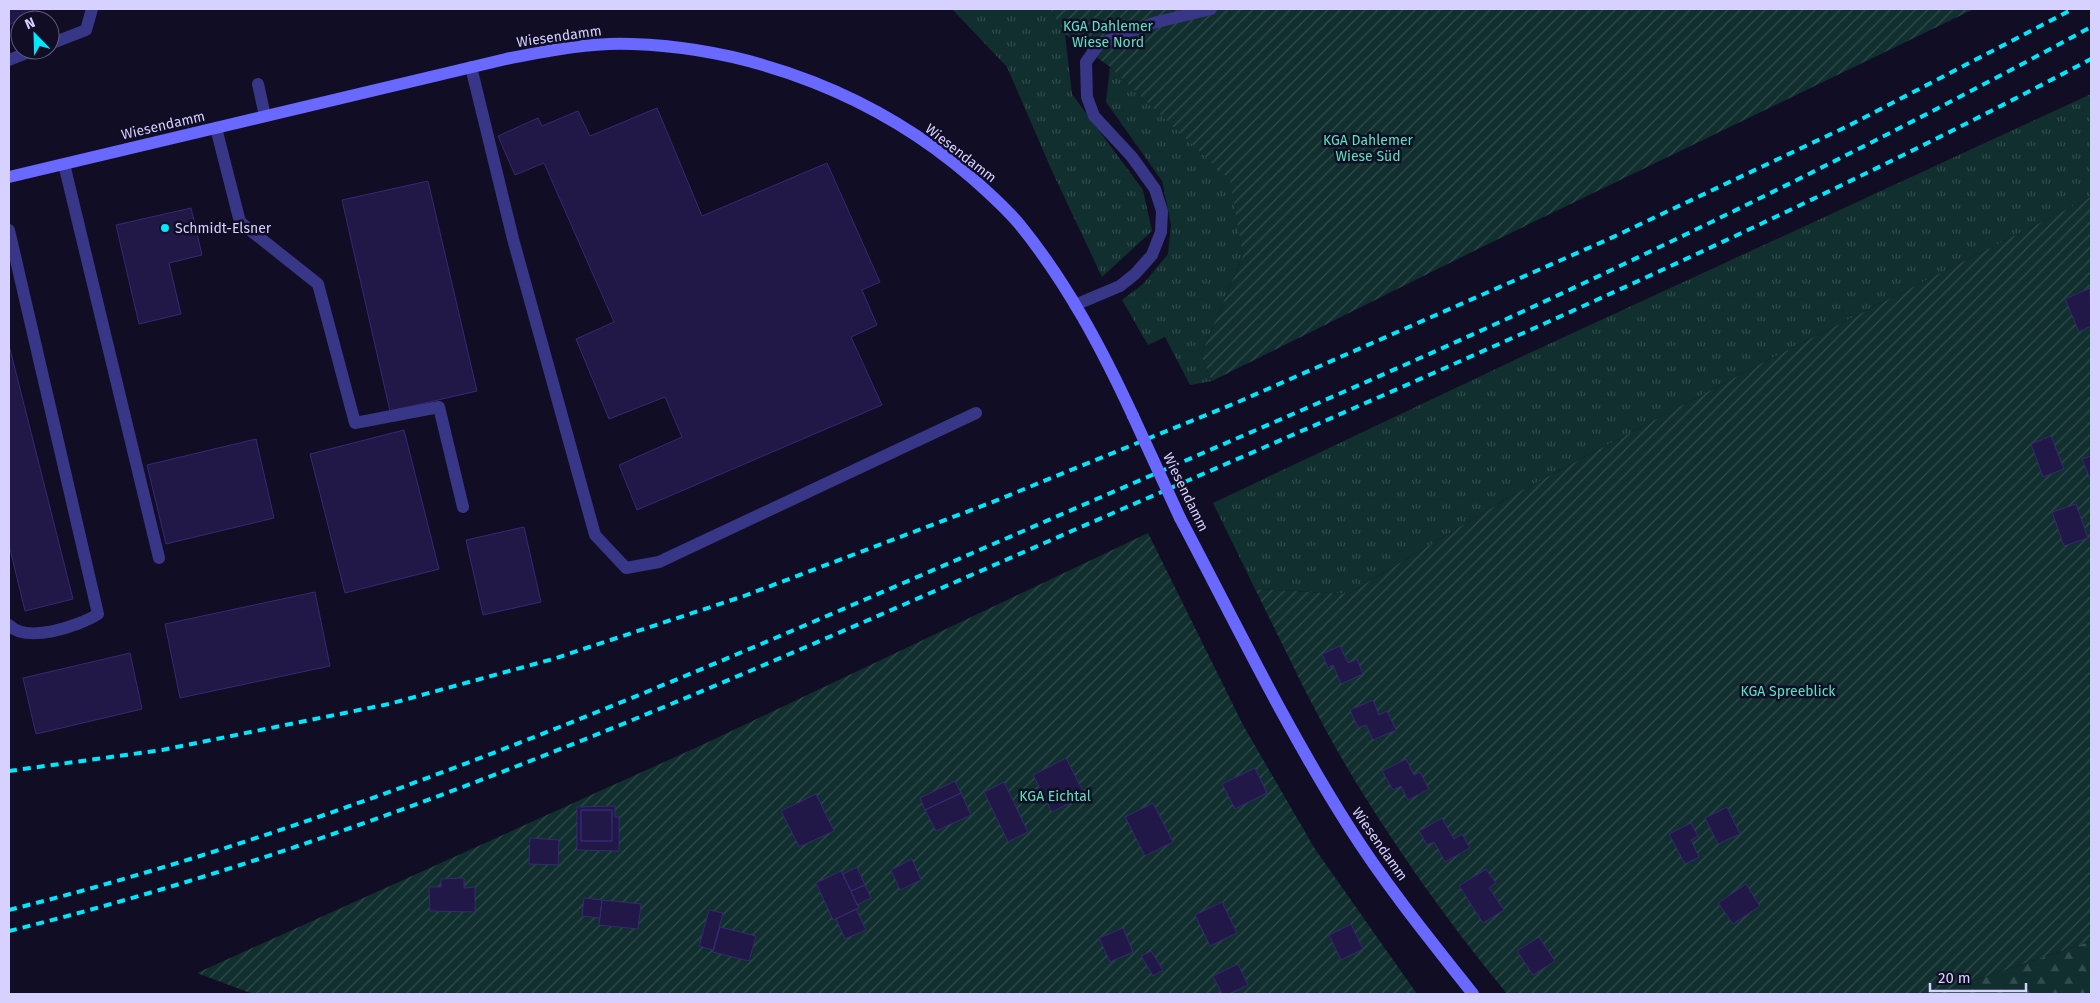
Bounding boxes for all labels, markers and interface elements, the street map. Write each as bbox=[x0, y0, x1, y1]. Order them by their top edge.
north arrow bbox=[10, 10, 60, 60]
text: N bbox=[23, 14, 38, 33]
park label: KGA Dahlemer Wiese Nord bbox=[1063, 18, 1154, 51]
street label: Wiesendamm bbox=[516, 22, 603, 51]
street label: Wiesendamm bbox=[120, 108, 207, 143]
street label: Wiesendamm bbox=[922, 120, 1000, 186]
park label: KGA Dahlemer Wiese Süd bbox=[1323, 132, 1414, 165]
place label: Schmidt-Elsner bbox=[175, 220, 272, 237]
marker: Schmidt-Elsner bbox=[159, 222, 171, 234]
street label: Wiesendamm bbox=[1159, 450, 1212, 534]
park label: KGA Spreeblick bbox=[1740, 683, 1836, 700]
park label: KGA Eichtal bbox=[1019, 788, 1091, 805]
street label: Wiesendamm bbox=[1348, 804, 1411, 884]
scale bar bbox=[1930, 960, 2026, 992]
text: 20 m bbox=[1938, 969, 1971, 987]

